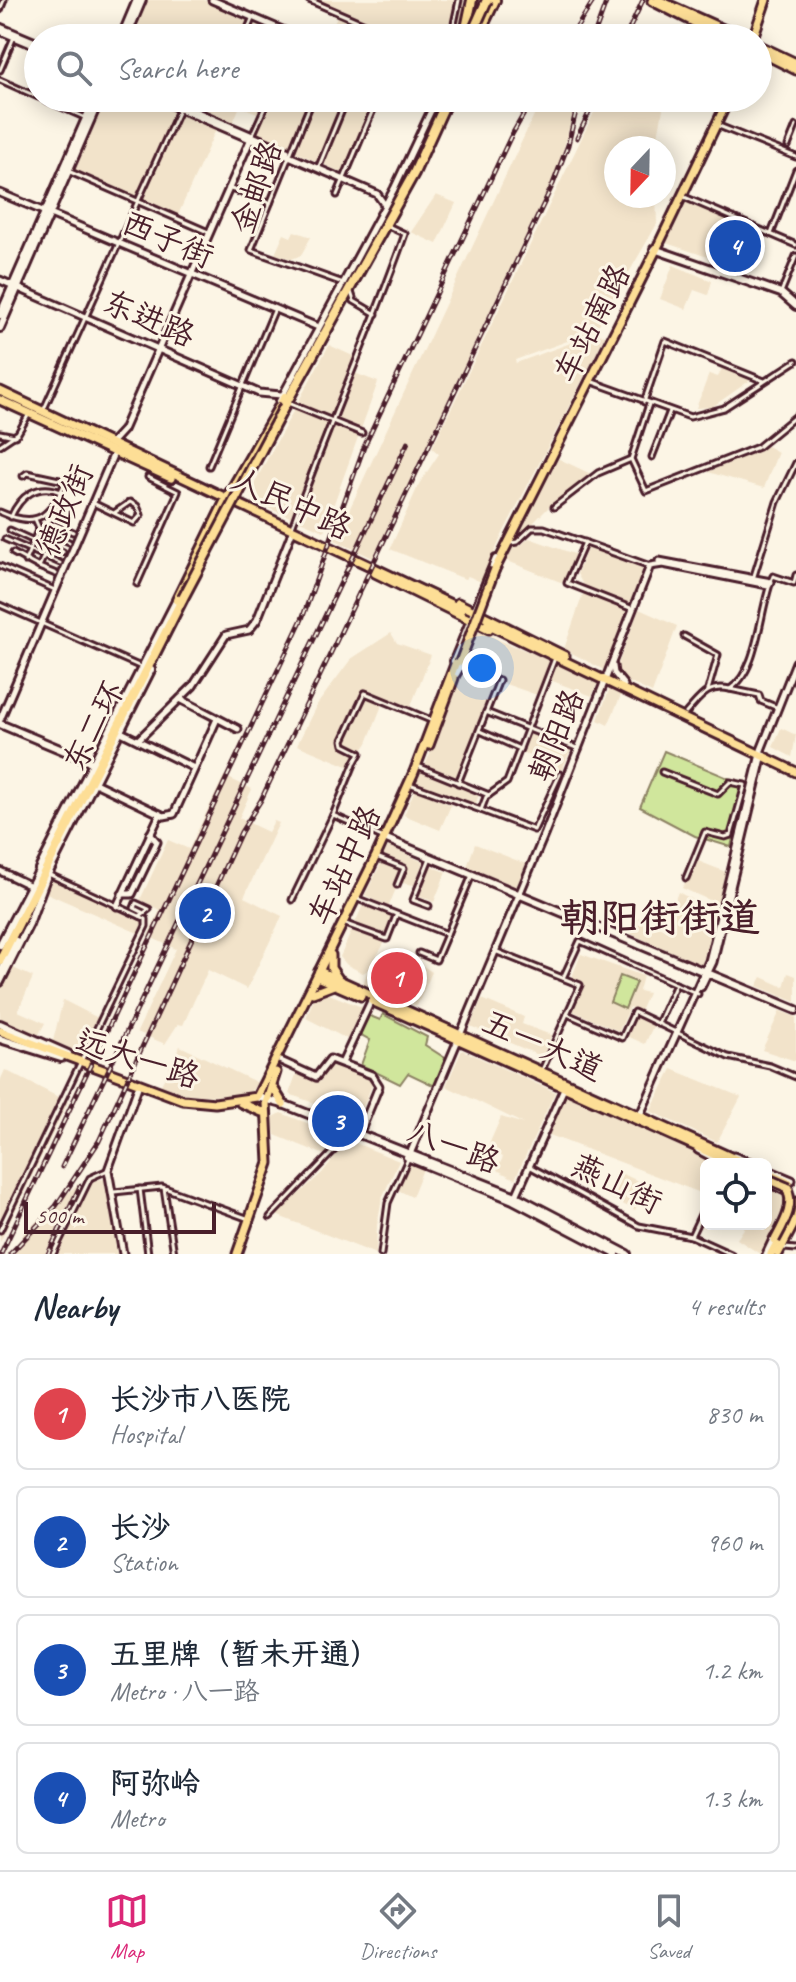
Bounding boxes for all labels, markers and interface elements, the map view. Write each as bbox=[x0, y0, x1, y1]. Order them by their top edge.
search box bbox=[24, 24, 772, 112]
icon: search bbox=[52, 46, 96, 90]
text: Search here bbox=[116, 49, 238, 87]
street label: 金邮路 bbox=[221, 135, 291, 239]
north arrow bbox=[604, 136, 676, 208]
street label: 西子街 bbox=[116, 202, 220, 277]
pin: 4 bbox=[709, 216, 761, 276]
street label: 车站南路 bbox=[545, 257, 640, 390]
street label: 东进路 bbox=[97, 281, 201, 356]
street label: 德政街 bbox=[27, 458, 102, 562]
street label: 人民中路 bbox=[225, 458, 358, 549]
your location bbox=[462, 648, 502, 688]
street label: 东二环 bbox=[53, 674, 134, 778]
street label: 朝阳路 bbox=[519, 683, 593, 787]
street label: 车站中路 bbox=[299, 799, 390, 932]
pin: 2 bbox=[179, 883, 231, 943]
district label: 朝阳街街道 bbox=[560, 893, 760, 943]
pin: 1 bbox=[371, 948, 423, 1008]
street label: 五一大道 bbox=[476, 1001, 610, 1090]
street label: 远大一路 bbox=[71, 1019, 205, 1098]
pin: 3 bbox=[312, 1091, 364, 1151]
street label: 八一路 bbox=[402, 1110, 506, 1183]
street label: 燕山街 bbox=[565, 1144, 669, 1223]
map controls bbox=[700, 1158, 772, 1230]
button: locate bbox=[700, 1158, 772, 1230]
scale bar bbox=[24, 1198, 216, 1234]
text: 500 m bbox=[36, 1202, 83, 1230]
text: Nearby bbox=[32, 1285, 118, 1328]
text: 4 results bbox=[688, 1290, 764, 1323]
text: 长沙市八医院 bbox=[110, 1380, 290, 1418]
text: 1 bbox=[54, 1398, 66, 1431]
text: 830 m bbox=[706, 1398, 762, 1431]
text: Hospital bbox=[110, 1418, 181, 1451]
text: 长沙 bbox=[110, 1508, 170, 1546]
text: 2 bbox=[54, 1526, 66, 1559]
text: 960 m bbox=[706, 1526, 762, 1559]
text: Station bbox=[110, 1546, 177, 1579]
text: 五里牌（暂未开通） bbox=[110, 1635, 380, 1673]
text: 3 bbox=[54, 1654, 66, 1687]
text: 1.2 km bbox=[702, 1654, 762, 1687]
text: Metro · 八一路 bbox=[110, 1675, 260, 1708]
text: 阿弥岭 bbox=[110, 1764, 200, 1802]
text: 4 bbox=[54, 1782, 66, 1815]
text: 1.3 km bbox=[702, 1782, 762, 1815]
text: Metro bbox=[110, 1802, 164, 1835]
tab: Map bbox=[105, 1889, 149, 1965]
tab: Directions bbox=[360, 1889, 436, 1965]
tab: Saved bbox=[647, 1889, 691, 1965]

